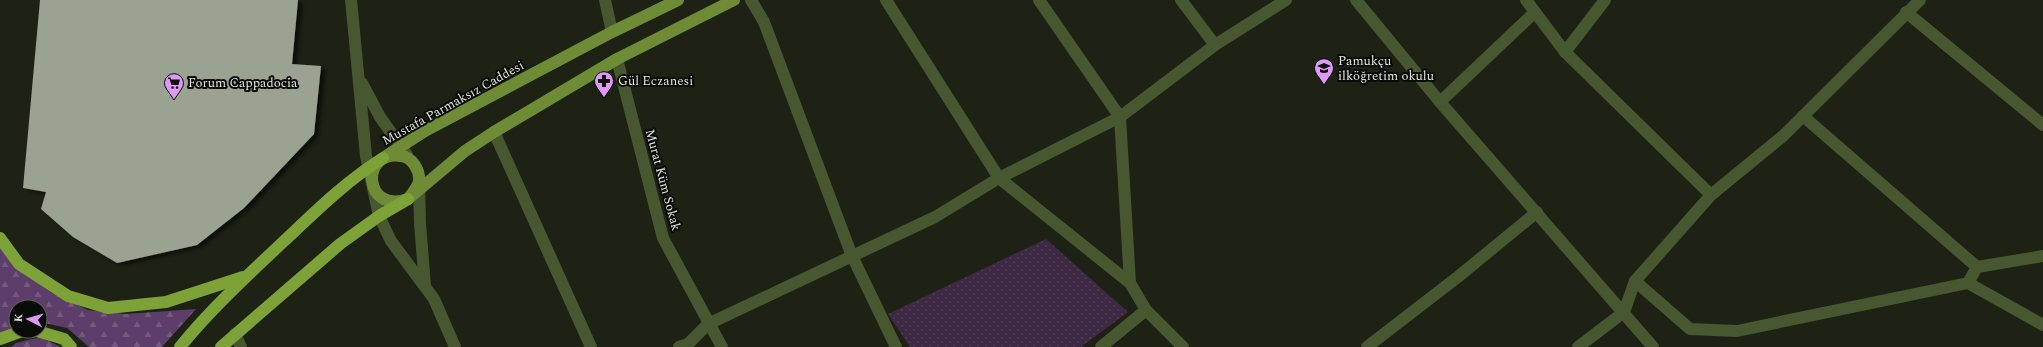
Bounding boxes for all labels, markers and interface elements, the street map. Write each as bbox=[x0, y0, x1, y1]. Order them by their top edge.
place label: Pamukçu ilköğretim okulu bbox=[1338, 51, 1434, 86]
street label: Mustafa Parmaksız Caddesi bbox=[378, 56, 528, 150]
school or university icon: Pamukçu ilköğretim okulu bbox=[1313, 57, 1335, 85]
pharmacy icon: Gül Eczanesi bbox=[593, 70, 615, 98]
place label: Gül Eczanesi bbox=[618, 71, 693, 91]
supermarket icon: Forum Cappadocia bbox=[163, 72, 185, 100]
place label: Forum Cappadocia bbox=[188, 73, 298, 93]
street label: Murat Küm Sokak bbox=[640, 127, 686, 233]
north arrow bbox=[8, 299, 48, 339]
text: K bbox=[10, 312, 28, 323]

